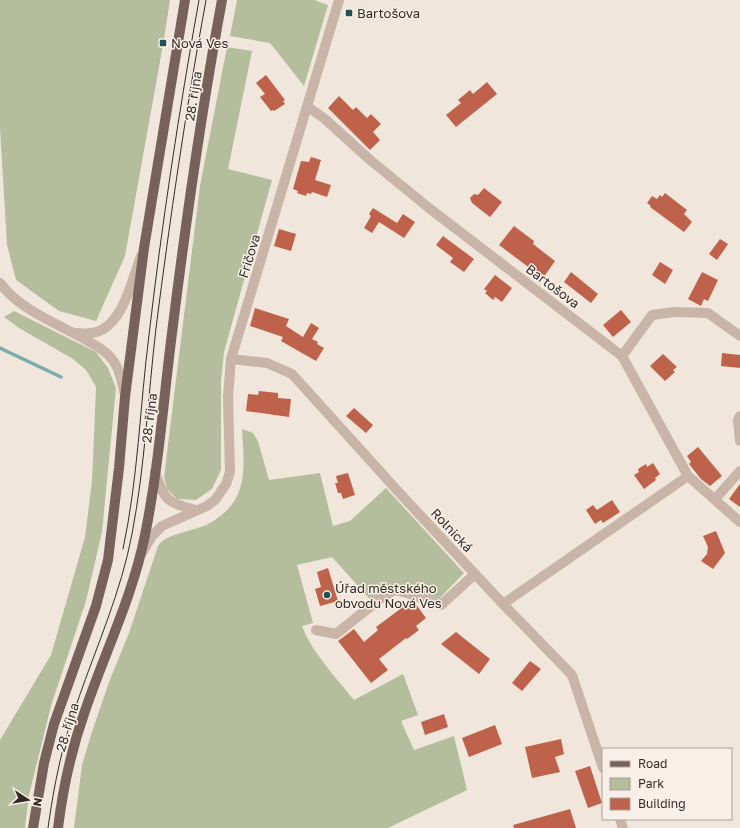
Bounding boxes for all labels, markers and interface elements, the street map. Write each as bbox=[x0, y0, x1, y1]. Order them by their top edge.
place label: Bartošova bbox=[357, 5, 420, 21]
marker: Bartošova bbox=[344, 8, 354, 18]
place label: Nová Ves bbox=[171, 35, 228, 51]
marker: Nová Ves bbox=[158, 38, 168, 48]
street label: 28. října bbox=[181, 70, 205, 122]
street label: Fričova bbox=[235, 232, 263, 280]
street label: Bartošova bbox=[523, 261, 583, 311]
street label: 28. října bbox=[138, 392, 160, 444]
street label: Rolnická bbox=[428, 505, 476, 555]
place label: Úřad městského obvodu Nová Ves bbox=[335, 580, 442, 611]
marker: Úřad městského obvodu Nová Ves bbox=[322, 590, 332, 600]
street label: 28. října bbox=[52, 701, 82, 753]
legend bbox=[602, 748, 732, 820]
text: Road bbox=[638, 756, 667, 771]
text: Park bbox=[638, 776, 664, 791]
north arrow bbox=[8, 780, 48, 820]
text: Building bbox=[638, 796, 686, 811]
text: N bbox=[31, 797, 45, 808]

